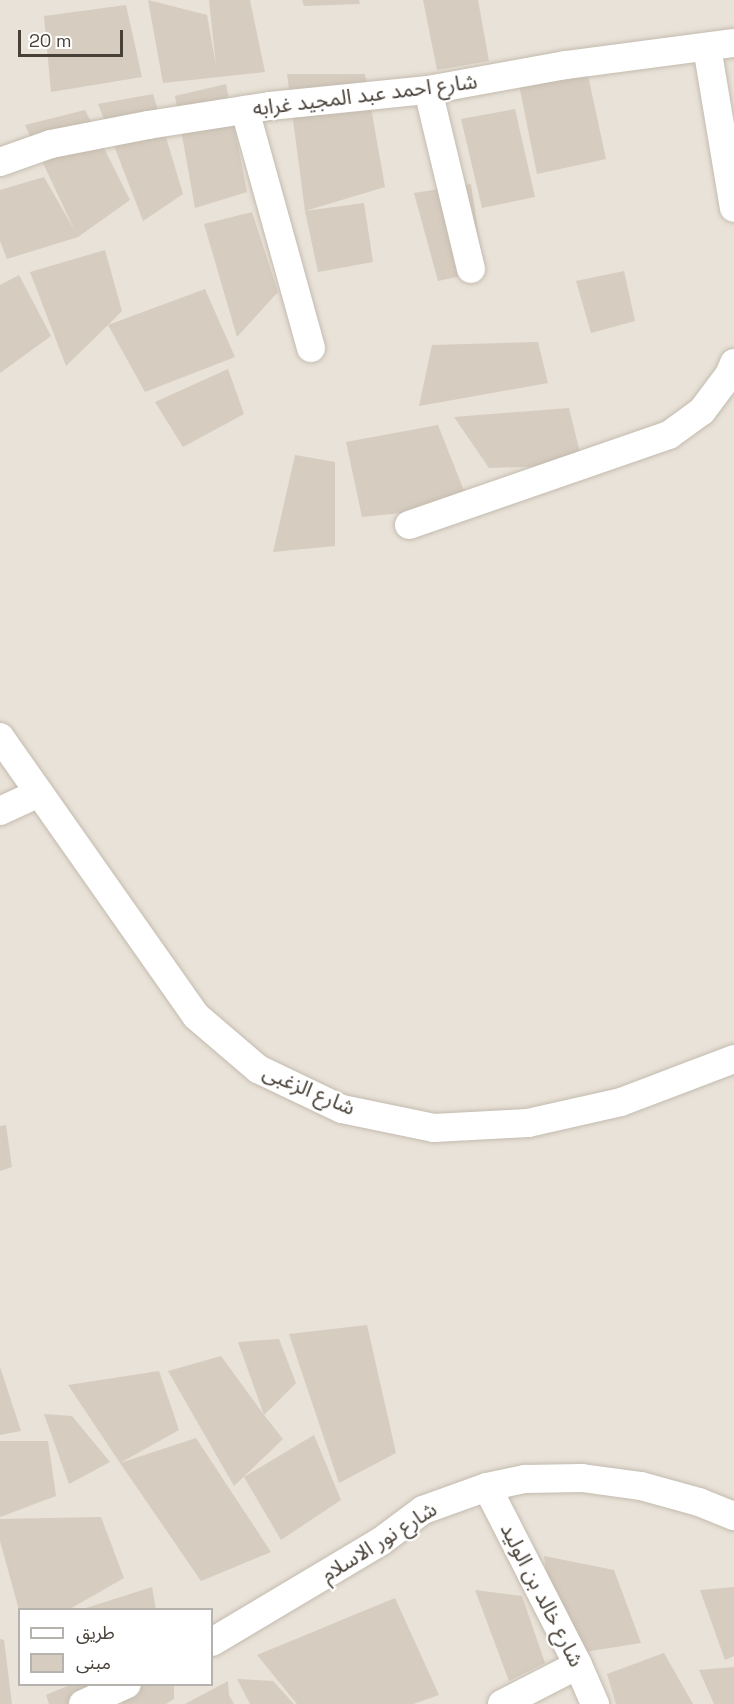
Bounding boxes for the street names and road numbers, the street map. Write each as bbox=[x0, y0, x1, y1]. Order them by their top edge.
street label: شارع احمد عبد المجيد غرابه bbox=[251, 69, 479, 121]
street label: شارع الزغبى bbox=[259, 1059, 359, 1121]
street label: شارع نور الاسلام bbox=[317, 1496, 441, 1588]
street label: شارع خالد بن الوليد bbox=[495, 1519, 589, 1671]

